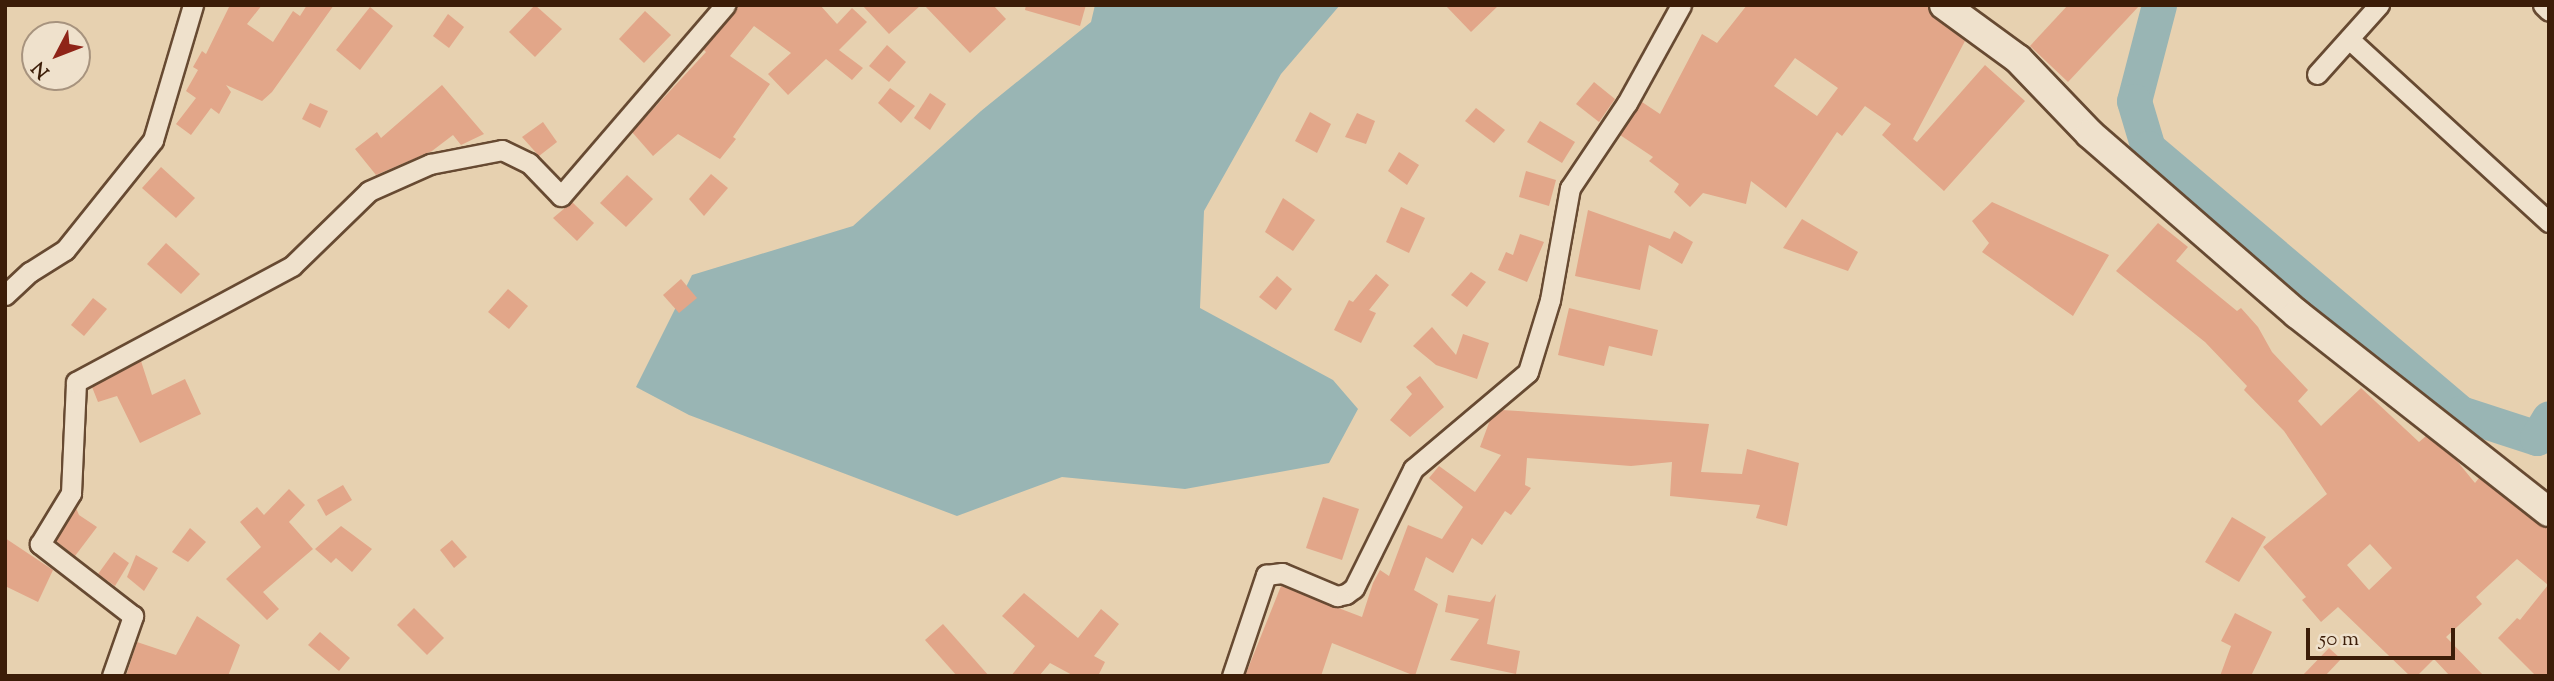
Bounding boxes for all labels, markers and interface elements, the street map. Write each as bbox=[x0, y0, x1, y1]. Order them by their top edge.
north arrow bbox=[21, 21, 91, 91]
text: N bbox=[26, 54, 57, 84]
scale bar bbox=[2309, 614, 2458, 658]
text: 50 m bbox=[2319, 625, 2359, 655]

